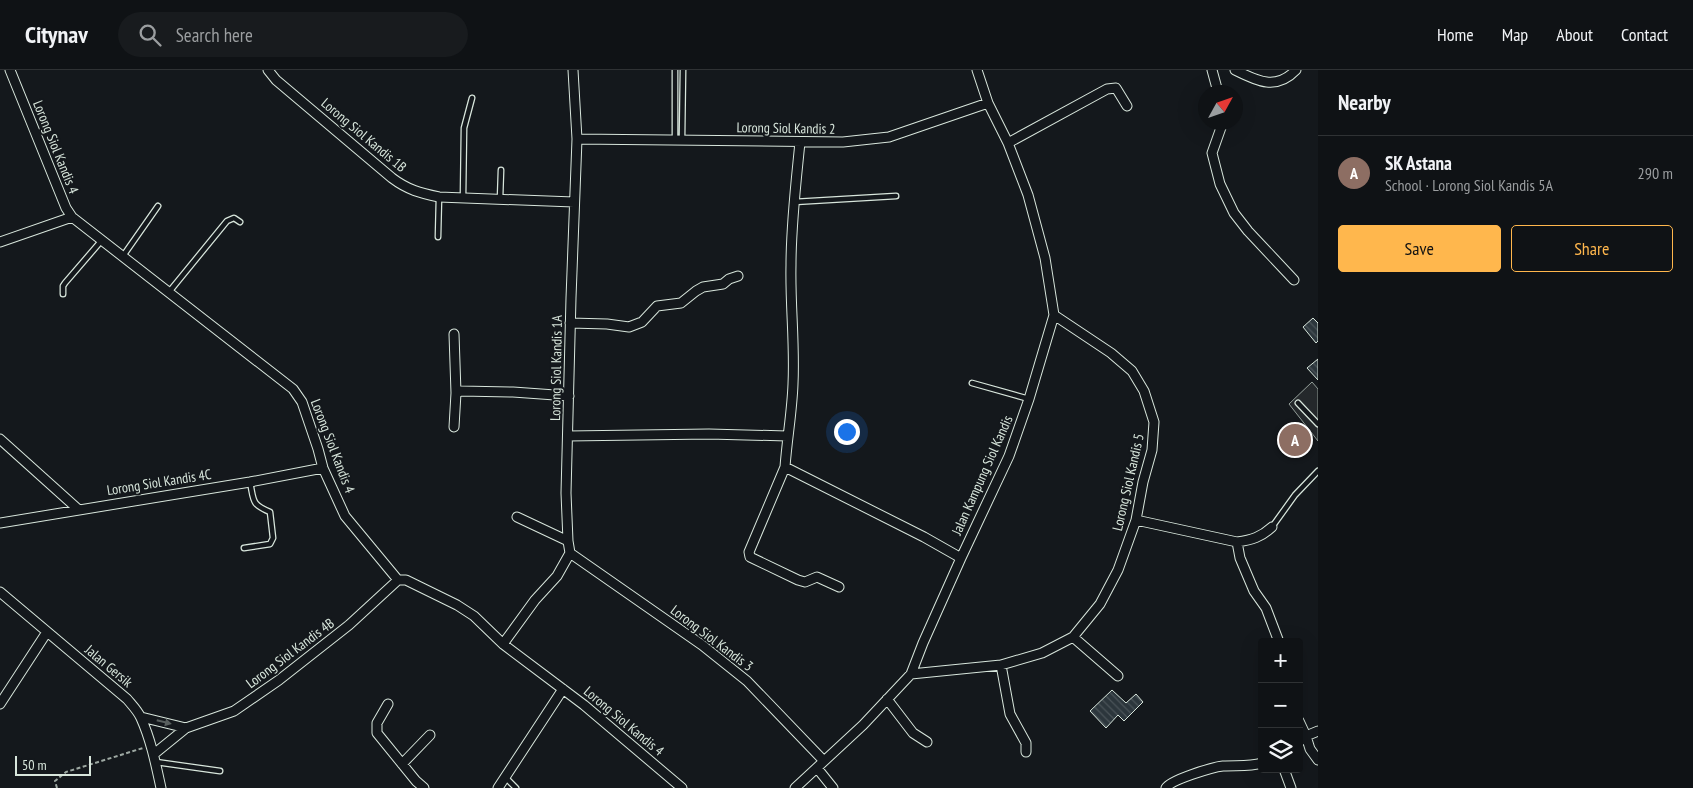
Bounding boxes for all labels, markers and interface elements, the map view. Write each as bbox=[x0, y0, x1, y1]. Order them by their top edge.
search box bbox=[118, 12, 468, 57]
text: Citynav bbox=[25, 19, 88, 50]
icon: search bbox=[136, 21, 164, 49]
text: Search here bbox=[176, 23, 253, 47]
text: Home bbox=[1437, 23, 1474, 46]
text: Map bbox=[1502, 23, 1528, 46]
text: About bbox=[1556, 23, 1593, 46]
text: Contact bbox=[1621, 23, 1668, 46]
north arrow bbox=[1198, 85, 1243, 130]
text: Nearby bbox=[1338, 89, 1391, 116]
street label: Lorong Siol Kandis 1B bbox=[318, 94, 410, 176]
street label: Lorong Siol Kandis 4 bbox=[29, 98, 83, 197]
street label: Lorong Siol Kandis 2 bbox=[736, 118, 836, 138]
text: SK Astana bbox=[1385, 151, 1452, 175]
text: A bbox=[1350, 163, 1358, 183]
text: 290 m bbox=[1638, 163, 1673, 183]
text: School · Lorong Siol Kandis 5A bbox=[1385, 175, 1553, 195]
button: Save bbox=[1338, 225, 1501, 272]
button: Share bbox=[1511, 225, 1673, 272]
street label: Lorong Siol Kandis 1A bbox=[546, 315, 566, 421]
street label: Lorong Siol Kandis 4 bbox=[307, 397, 359, 496]
street label: Jalan Kampung Siol Kandis bbox=[947, 412, 1017, 539]
your location bbox=[834, 419, 860, 445]
pin: A bbox=[1279, 421, 1311, 459]
street label: Lorong Siol Kandis 5 bbox=[1108, 432, 1148, 532]
street label: Lorong Siol Kandis 4C bbox=[106, 465, 213, 499]
street label: Lorong Siol Kandis 3 bbox=[667, 601, 757, 675]
street label: Lorong Siol Kandis 4B bbox=[242, 614, 338, 692]
map controls bbox=[1258, 638, 1303, 773]
button: + bbox=[1258, 638, 1303, 683]
street label: Jalan Gersik bbox=[81, 640, 137, 691]
street label: Lorong Siol Kandis 4 bbox=[580, 682, 668, 760]
button: − bbox=[1258, 683, 1303, 728]
one-way arrow bbox=[156, 719, 171, 727]
button: layers bbox=[1258, 728, 1303, 773]
scale bar bbox=[15, 753, 91, 776]
text: 50 m bbox=[22, 756, 47, 774]

